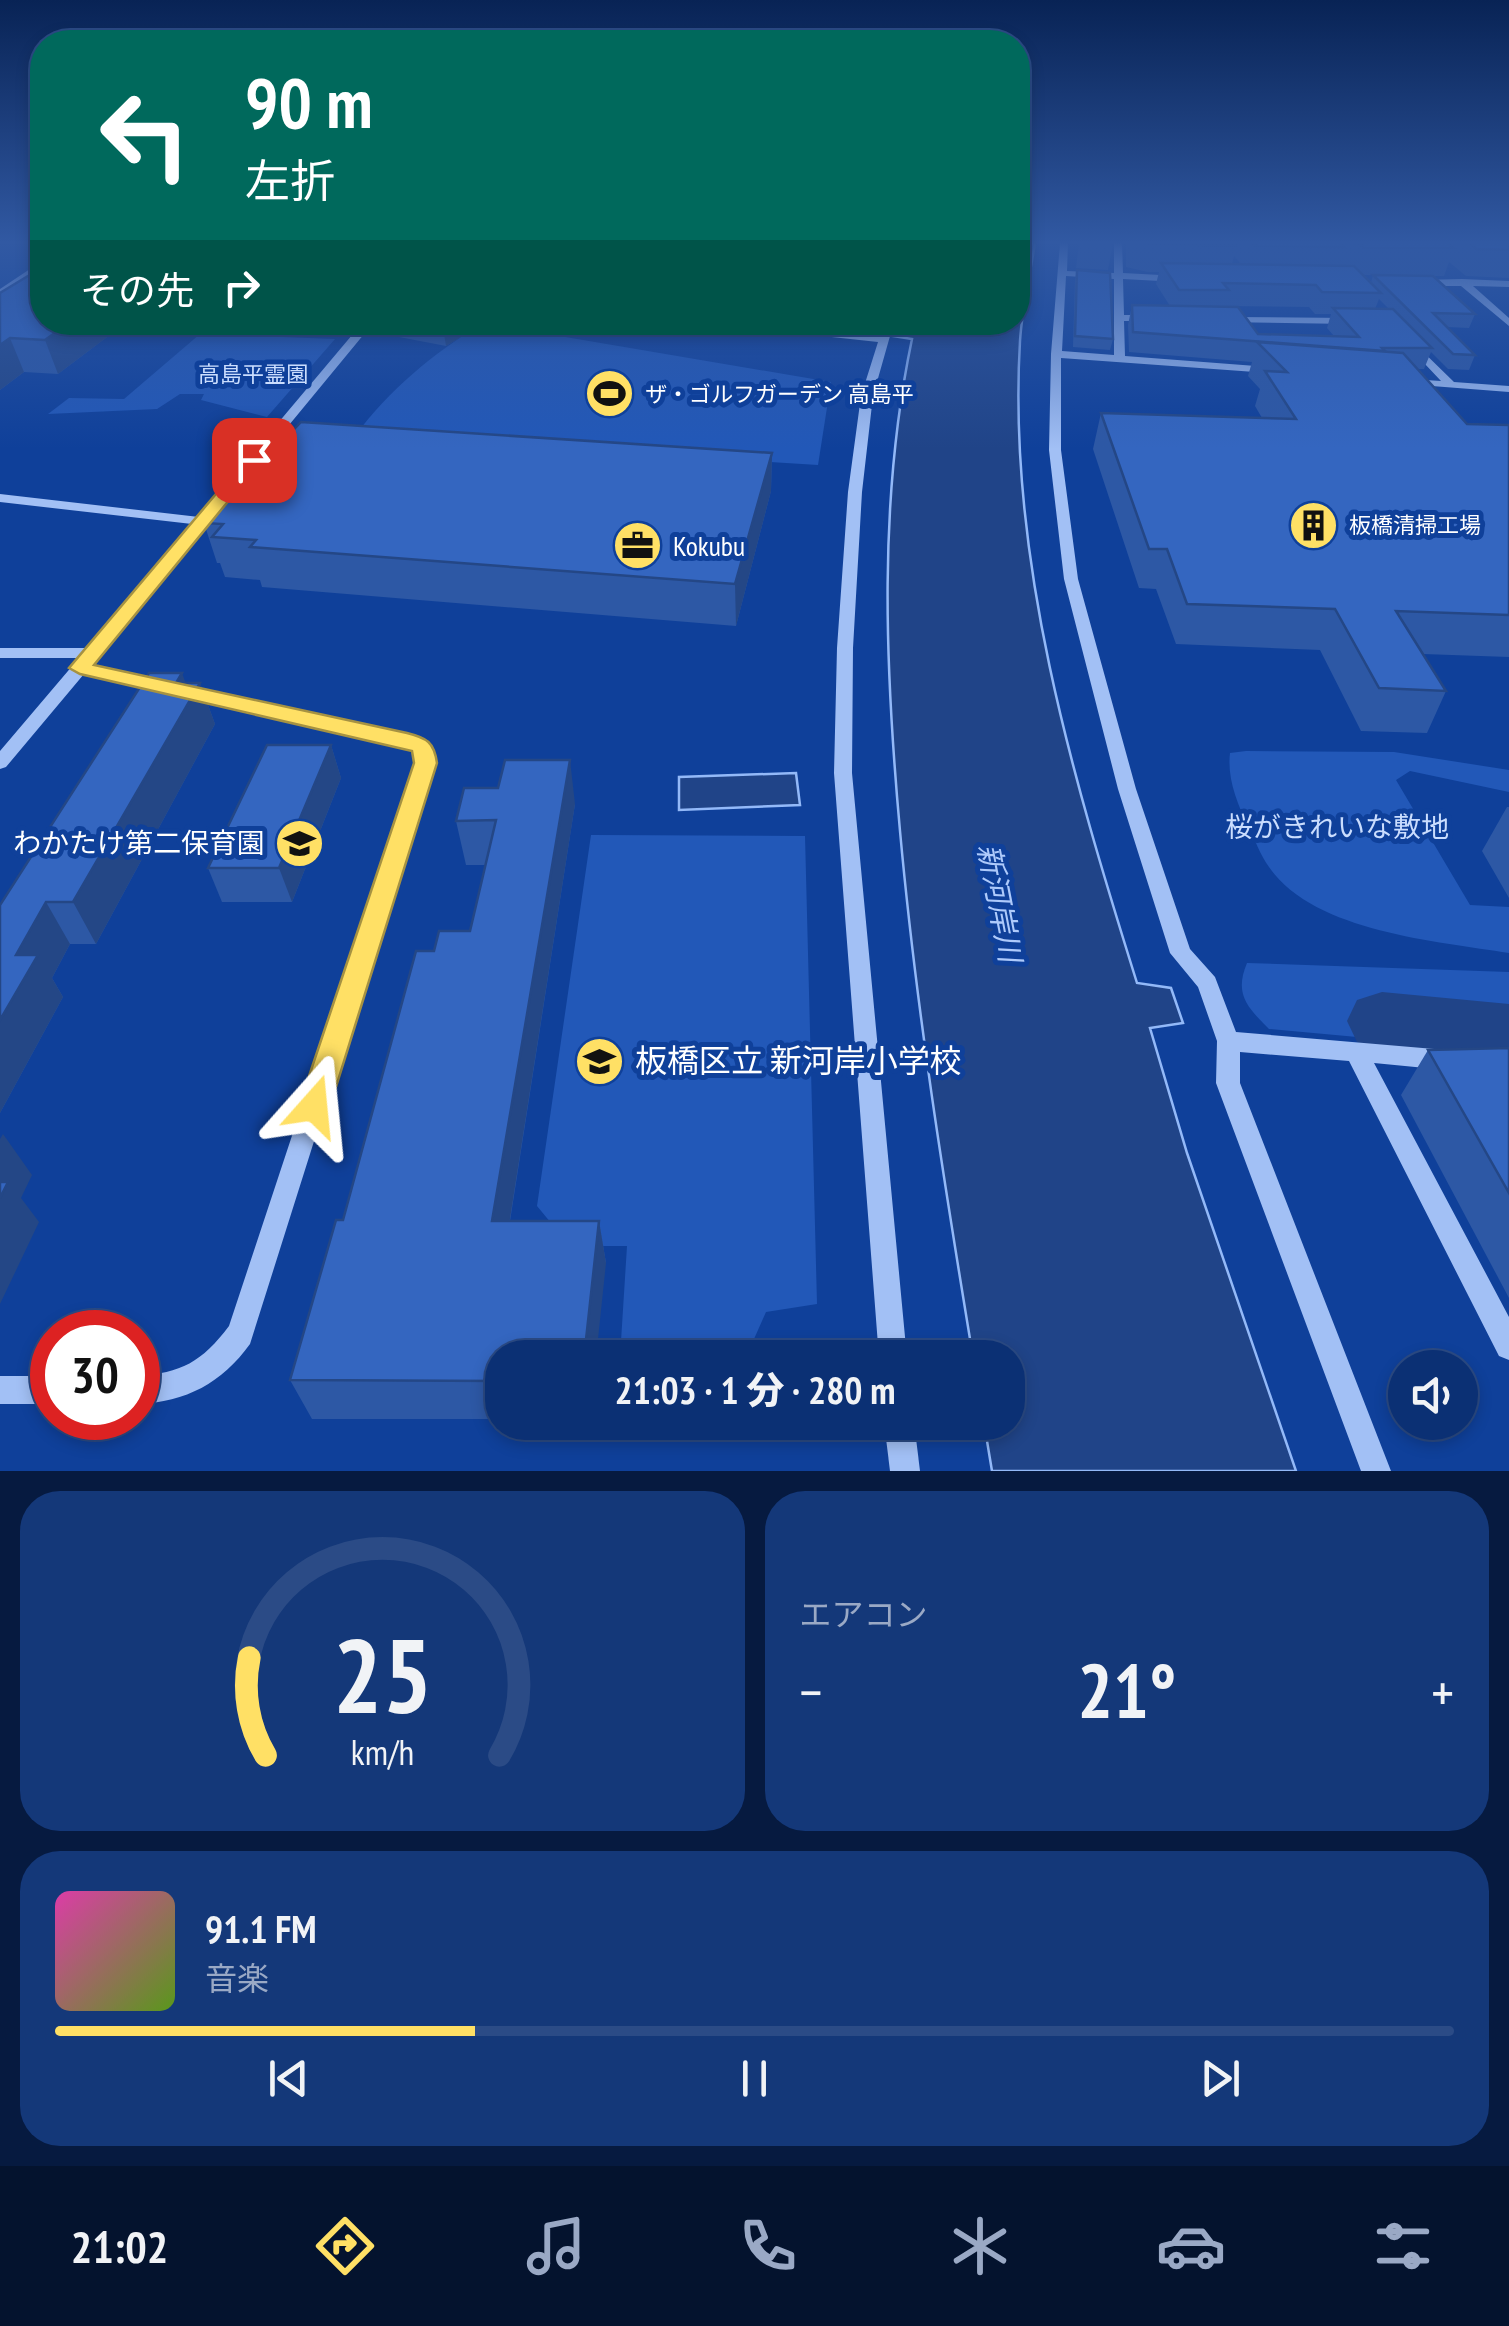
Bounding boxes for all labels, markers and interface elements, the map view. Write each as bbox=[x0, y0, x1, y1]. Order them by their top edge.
text: 90 m bbox=[245, 57, 373, 147]
icon: left bbox=[80, 70, 210, 200]
text: 左折 bbox=[245, 151, 335, 209]
icon: right bbox=[214, 260, 269, 315]
text: その先 bbox=[80, 265, 194, 314]
park label: 高島平霊園 bbox=[198, 360, 308, 388]
sports icon: ザ・ゴルフガーデン 高島平 bbox=[584, 368, 636, 420]
place label: ザ・ゴルフガーデン 高島平 bbox=[645, 380, 914, 408]
pin bbox=[212, 418, 297, 503]
icon: arrive bbox=[227, 433, 282, 488]
building icon: 板橋清掃工場 bbox=[1288, 499, 1340, 551]
place label: 板橋清掃工場 bbox=[1349, 511, 1481, 539]
office icon: Kokubu bbox=[612, 520, 664, 572]
place label: Kokubu bbox=[673, 527, 745, 564]
park label: 桜がきれいな敷地 bbox=[1225, 808, 1449, 845]
school or university icon: わかたけ第二保育園 bbox=[274, 817, 326, 869]
place label: わかたけ第二保育園 bbox=[13, 824, 265, 861]
water label: 新河岸川 bbox=[970, 840, 1032, 968]
school or university icon: 板橋区立 新河岸小学校 bbox=[574, 1035, 626, 1087]
place label: 板橋区立 新河岸小学校 bbox=[635, 1039, 962, 1081]
position arrow bbox=[262, 1054, 366, 1158]
speed limit sign: 30 bbox=[30, 1310, 160, 1440]
map controls bbox=[1388, 1350, 1478, 1440]
button: sound bbox=[1388, 1350, 1478, 1440]
text: 21:03 · 1 分 · 280 m bbox=[615, 1365, 895, 1414]
text: エアコン bbox=[800, 1593, 928, 1635]
text: 25 bbox=[333, 1607, 432, 1742]
text: 21° bbox=[1077, 1642, 1176, 1739]
text: − bbox=[800, 1656, 822, 1727]
text: + bbox=[1431, 1656, 1454, 1727]
text: km/h bbox=[351, 1729, 414, 1775]
text: 91.1 FM bbox=[205, 1904, 317, 1953]
text: 音楽 bbox=[205, 1957, 269, 1999]
icon: previous bbox=[261, 2051, 316, 2106]
icon: pause bbox=[727, 2051, 782, 2106]
icon: next bbox=[1193, 2051, 1248, 2106]
icon: directions bbox=[310, 2211, 380, 2281]
icon: music bbox=[521, 2211, 591, 2281]
icon: phone bbox=[733, 2211, 803, 2281]
icon: climate bbox=[945, 2211, 1015, 2281]
icon: car bbox=[1156, 2211, 1226, 2281]
icon: filters bbox=[1368, 2211, 1438, 2281]
text: 21:02 bbox=[71, 2217, 168, 2275]

